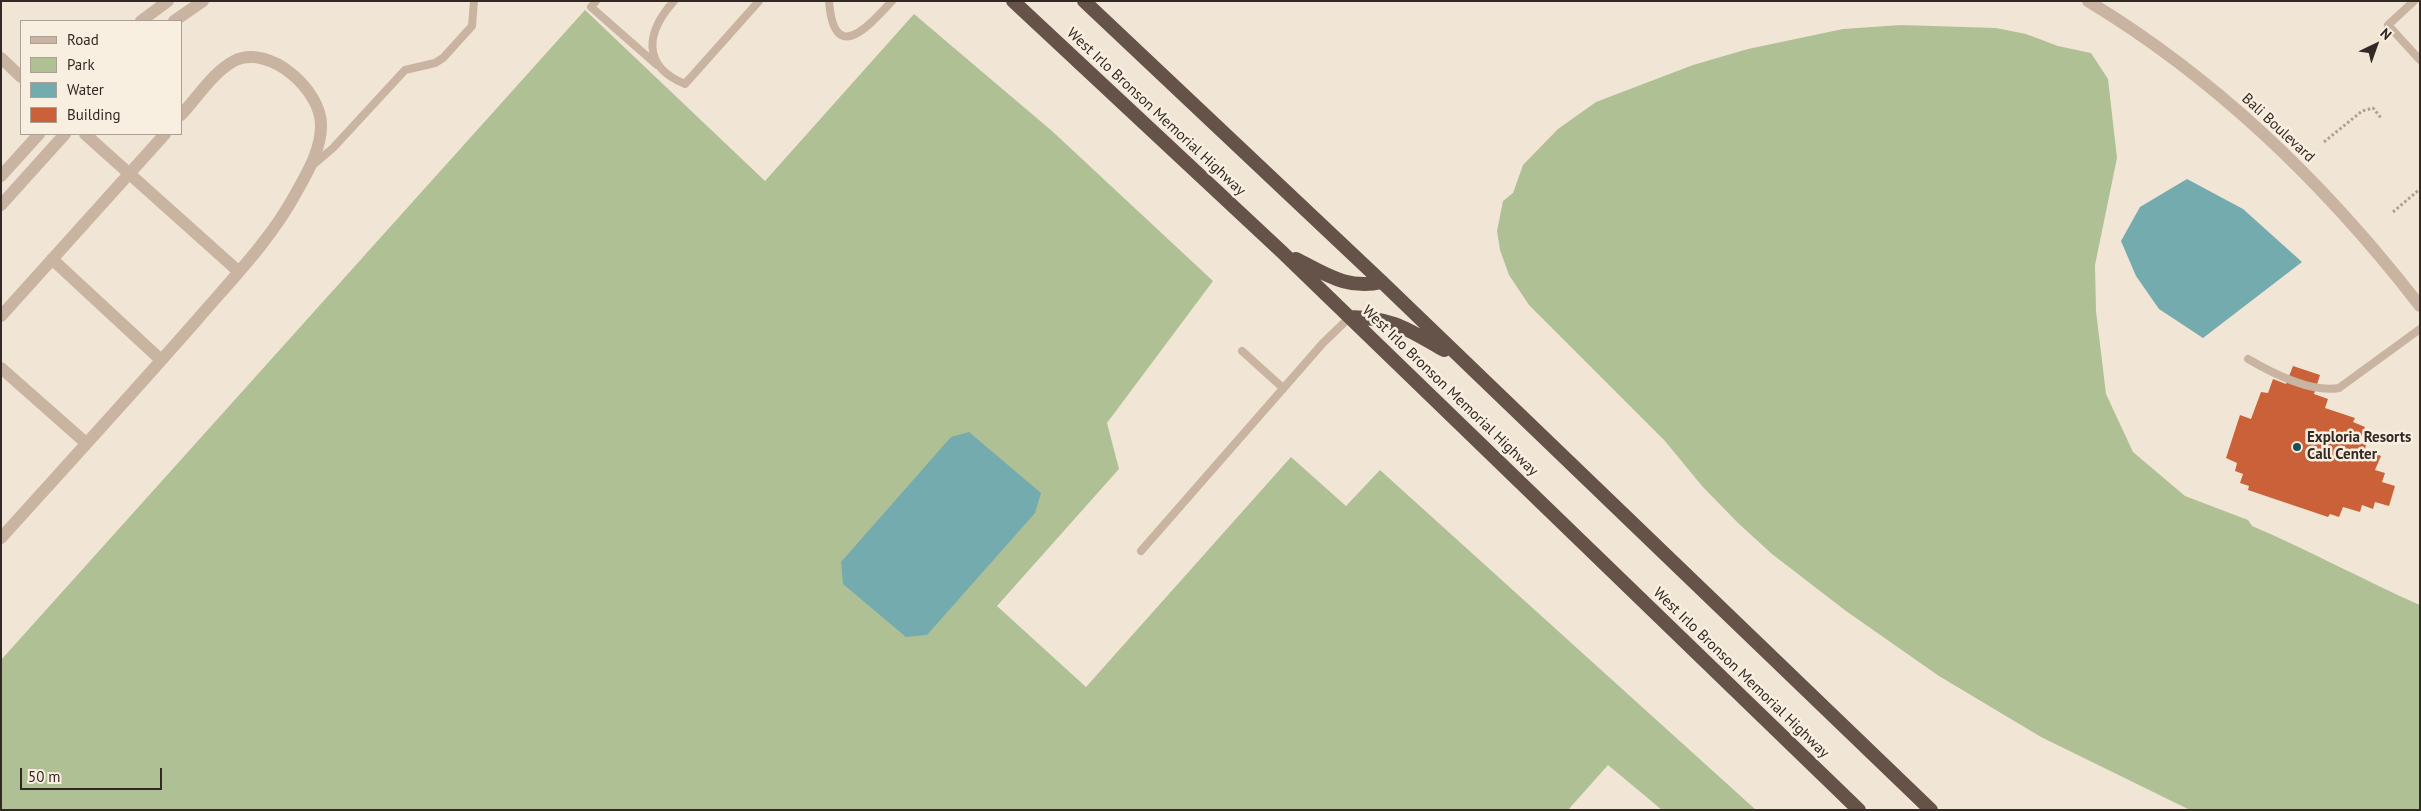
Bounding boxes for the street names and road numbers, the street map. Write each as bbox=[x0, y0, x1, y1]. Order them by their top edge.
street label: West Irlo Bronson Memorial Highway bbox=[1063, 24, 1249, 200]
street label: Bali Boulevard bbox=[2238, 90, 2318, 166]
street label: West Irlo Bronson Memorial Highway bbox=[1358, 302, 1542, 480]
street label: West Irlo Bronson Memorial Highway bbox=[1649, 584, 1833, 762]

